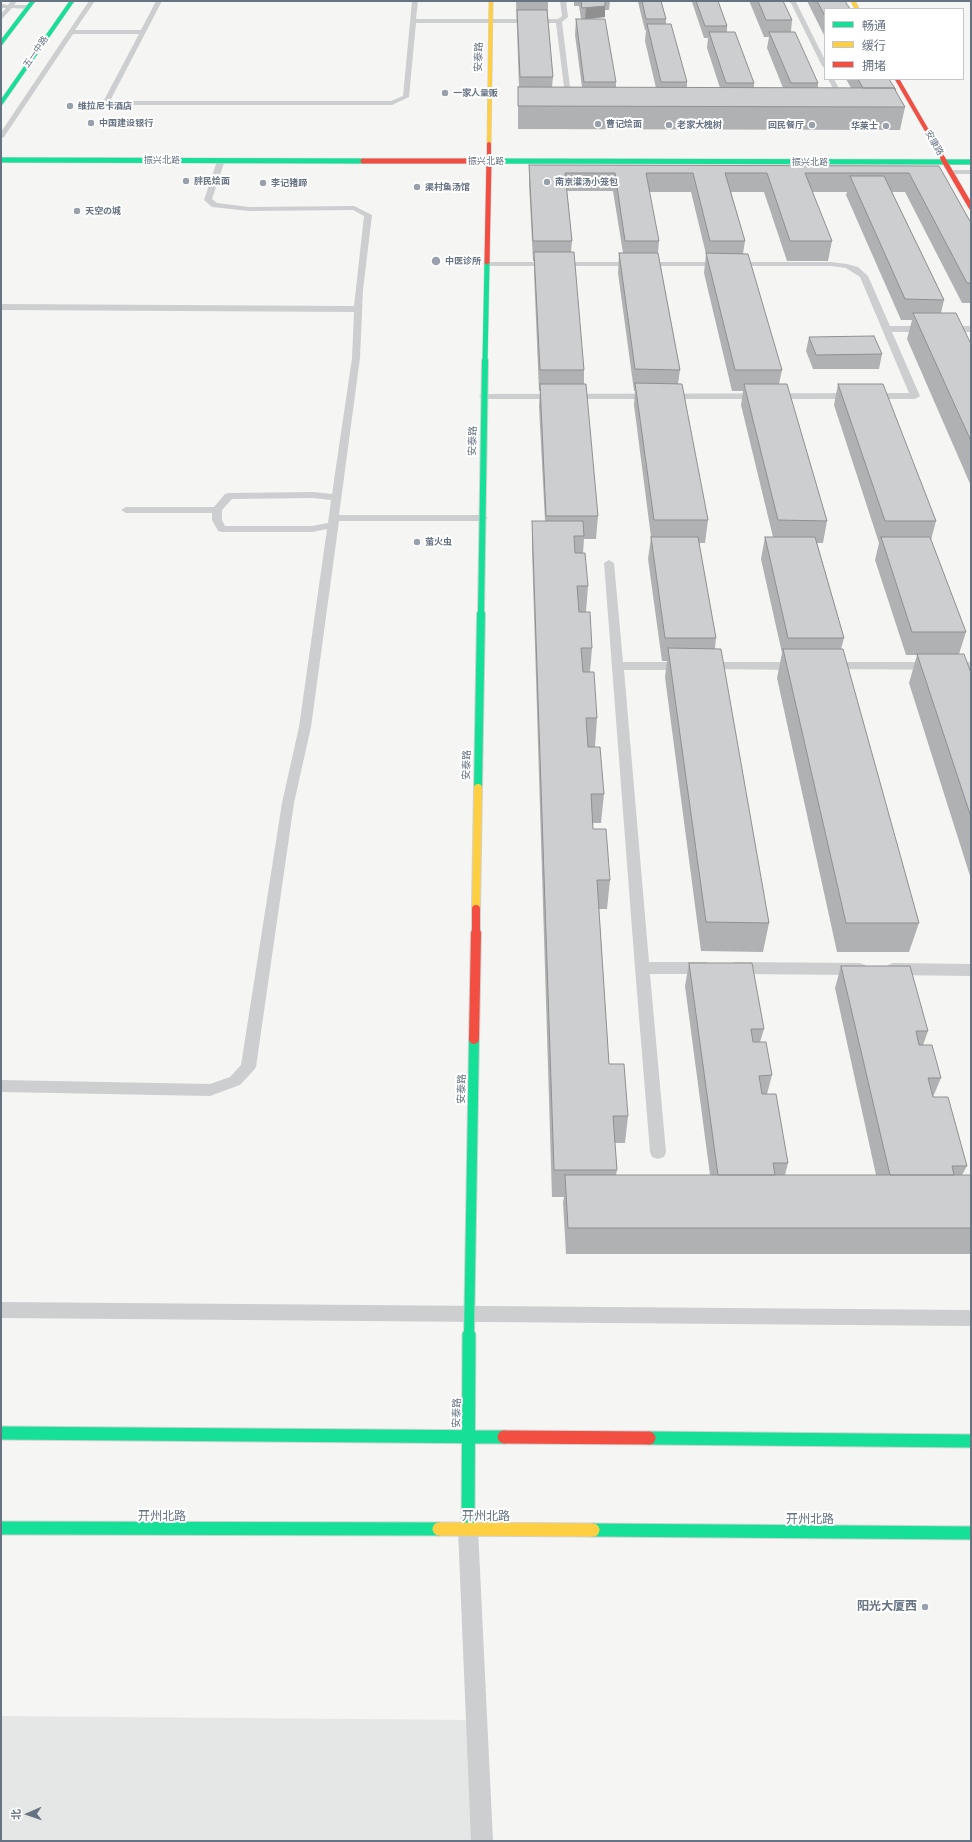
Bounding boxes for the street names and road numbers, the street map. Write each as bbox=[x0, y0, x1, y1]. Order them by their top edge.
street label: 五一中路 bbox=[21, 34, 51, 70]
street label: 安泰路 bbox=[473, 42, 485, 72]
street label: 安康路 bbox=[923, 129, 945, 157]
street label: 振兴北路 bbox=[144, 155, 180, 165]
street label: 振兴北路 bbox=[468, 156, 504, 166]
street label: 振兴北路 bbox=[792, 157, 828, 167]
street label: 安泰路 bbox=[467, 426, 479, 456]
street label: 安泰路 bbox=[461, 750, 473, 780]
street label: 安泰路 bbox=[456, 1074, 468, 1104]
street label: 安泰路 bbox=[451, 1398, 463, 1428]
street label: 开州北路 bbox=[138, 1510, 186, 1524]
street label: 开州北路 bbox=[462, 1510, 510, 1524]
street label: 开州北路 bbox=[786, 1513, 834, 1527]

